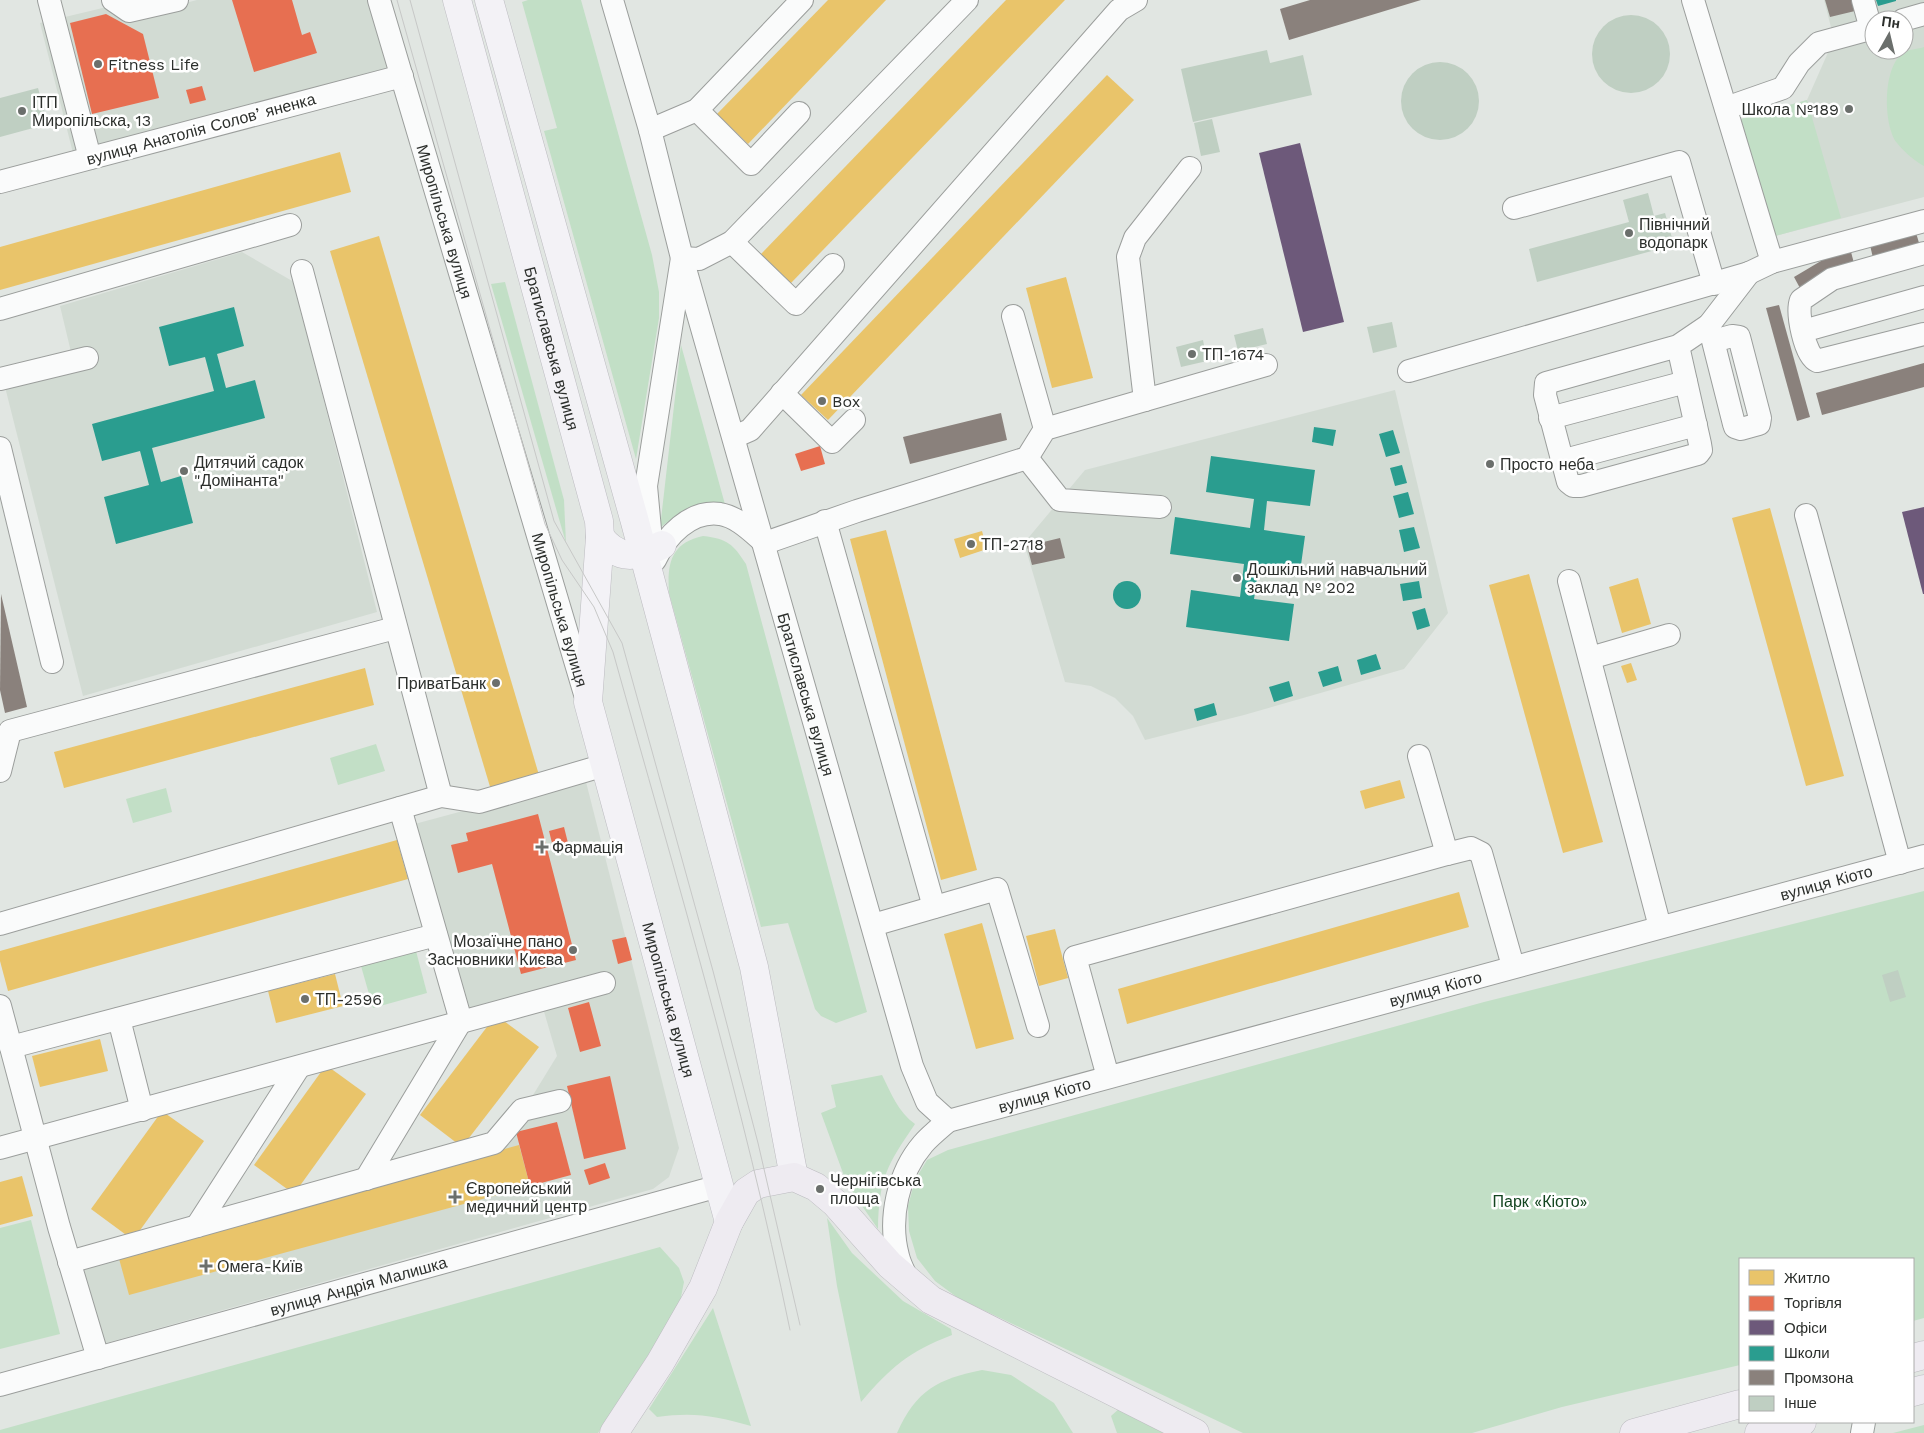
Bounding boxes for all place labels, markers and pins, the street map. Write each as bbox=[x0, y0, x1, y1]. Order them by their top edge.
place label: Fitness Life bbox=[108, 55, 199, 74]
marker: Fitness Life bbox=[92, 58, 104, 70]
place label: ІТП Миропільска, 13 bbox=[32, 93, 151, 130]
place label: Школа №189 bbox=[1741, 100, 1839, 119]
marker: Школа №189 bbox=[1843, 103, 1855, 115]
marker: ІТП Миропільска, 13 bbox=[16, 105, 28, 117]
place label: Північний водопарк bbox=[1639, 215, 1710, 252]
marker: Північний водопарк bbox=[1623, 227, 1635, 239]
place label: ТП-1674 bbox=[1202, 345, 1264, 364]
marker: ТП-1674 bbox=[1186, 348, 1198, 360]
place label: Box bbox=[832, 392, 860, 411]
marker: Box bbox=[816, 395, 828, 407]
place label: Дитячий садок "Домінанта" bbox=[194, 453, 305, 490]
place label: Просто неба bbox=[1500, 455, 1594, 474]
marker: Просто неба bbox=[1484, 458, 1496, 470]
marker: Дитячий садок "Домінанта" bbox=[178, 465, 190, 477]
place label: ТП-2718 bbox=[981, 535, 1044, 554]
marker: ТП-2718 bbox=[965, 538, 977, 550]
place label: Дошкільний навчальний заклад № 202 bbox=[1247, 560, 1427, 597]
marker: Дошкільний навчальний заклад № 202 bbox=[1231, 572, 1243, 584]
place label: ПриватБанк bbox=[397, 674, 487, 693]
marker: ПриватБанк bbox=[490, 677, 502, 689]
place label: Фармація bbox=[552, 838, 623, 857]
marker: Фармація bbox=[536, 841, 548, 853]
place label: Мозаїчне пано Засновники Києва bbox=[427, 932, 563, 969]
marker: Мозаїчне пано Засновники Києва bbox=[567, 944, 579, 956]
place label: ТП-2596 bbox=[315, 990, 382, 1009]
marker: ТП-2596 bbox=[299, 993, 311, 1005]
place label: Чернігівська площа bbox=[830, 1171, 921, 1208]
place label: Європейський медичний центр bbox=[466, 1179, 587, 1216]
marker: Чернігівська площа bbox=[814, 1183, 826, 1195]
marker: Європейський медичний центр bbox=[448, 1190, 462, 1204]
place label: Омега-Київ bbox=[217, 1257, 303, 1276]
marker: Омега-Київ bbox=[199, 1259, 213, 1273]

